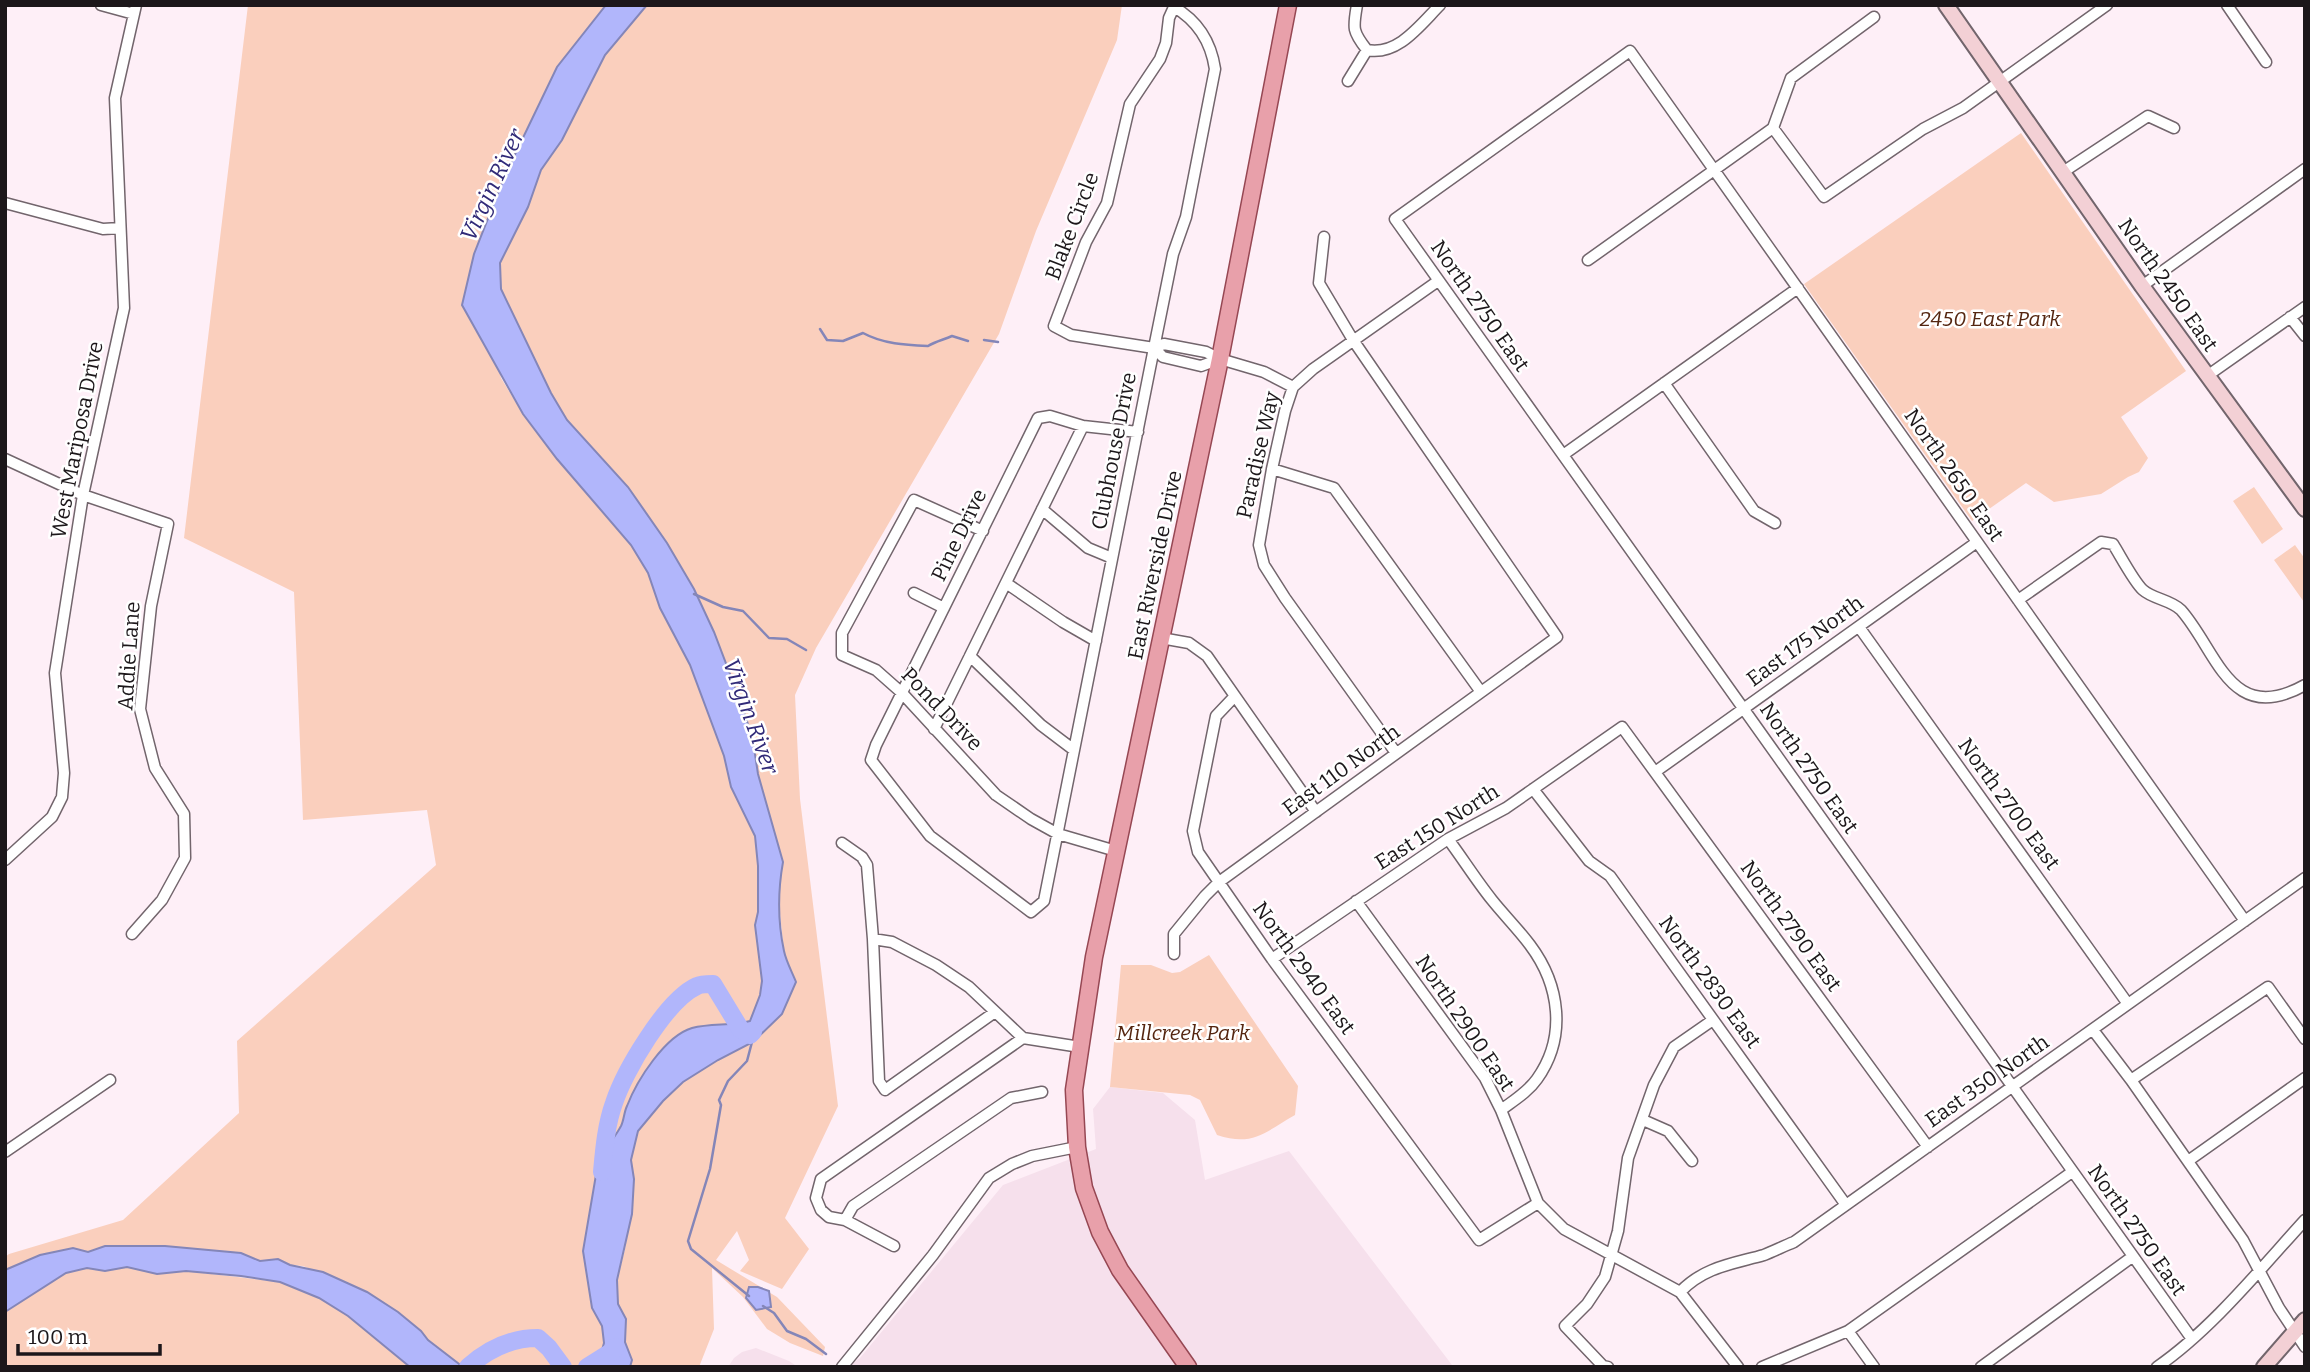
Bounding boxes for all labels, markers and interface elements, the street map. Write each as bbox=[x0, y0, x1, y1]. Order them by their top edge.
water label: Virgin River bbox=[454, 123, 531, 246]
street label: Blake Circle bbox=[1040, 168, 1104, 284]
street label: North 2450 East bbox=[2112, 213, 2224, 357]
street label: North 2750 East bbox=[1425, 235, 1535, 377]
park label: 2450 East Park bbox=[1919, 306, 2061, 332]
street label: West Mariposa Drive bbox=[45, 339, 109, 541]
street label: Clubhouse Drive bbox=[1086, 370, 1142, 532]
street label: Paradise Way bbox=[1231, 388, 1285, 521]
street label: North 2650 East bbox=[1899, 404, 2010, 547]
street label: East Riverside Drive bbox=[1122, 468, 1188, 662]
street label: Pine Drive bbox=[926, 485, 992, 585]
street label: East 175 North bbox=[1742, 590, 1868, 692]
street label: Addie Lane bbox=[112, 601, 146, 711]
water label: Virgin River bbox=[717, 654, 785, 779]
street label: Pond Drive bbox=[896, 662, 988, 756]
street label: North 2750 East bbox=[1754, 697, 1864, 839]
street label: East 110 North bbox=[1277, 719, 1405, 821]
street label: North 2700 East bbox=[1952, 733, 2066, 875]
street label: East 150 North bbox=[1370, 778, 1504, 876]
street label: North 2790 East bbox=[1735, 855, 1847, 997]
street label: North 2940 East bbox=[1247, 897, 1361, 1040]
street label: North 2830 East bbox=[1653, 911, 1767, 1054]
street label: North 2900 East bbox=[1410, 950, 1520, 1096]
park label: Millcreek Park bbox=[1116, 1020, 1251, 1046]
street label: East 350 North bbox=[1920, 1029, 2054, 1133]
street label: North 2750 East bbox=[2082, 1159, 2192, 1301]
scale bar bbox=[18, 1312, 159, 1356]
text: 100 m bbox=[28, 1324, 88, 1350]

